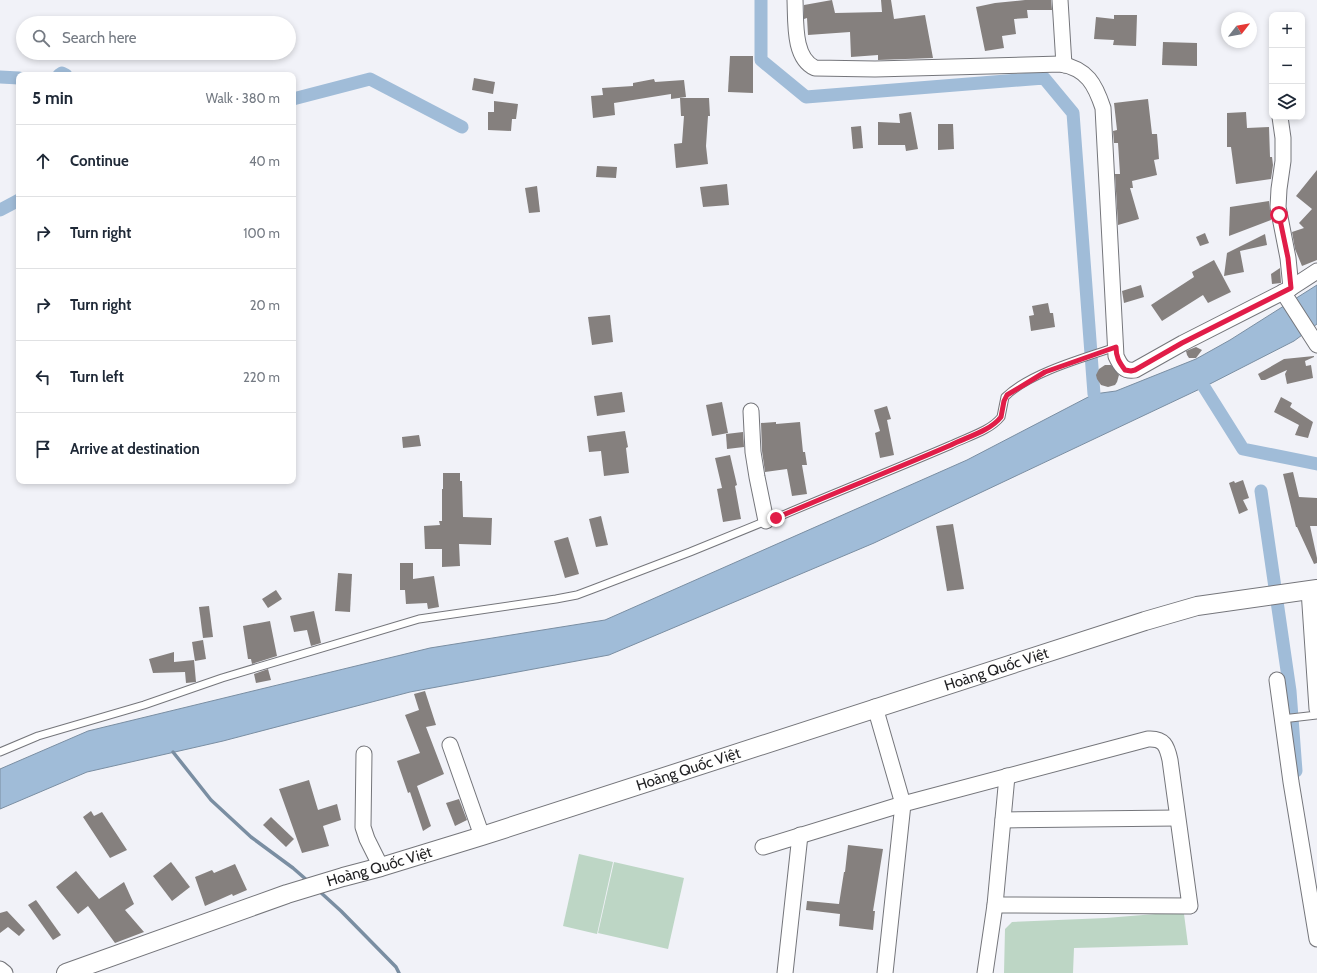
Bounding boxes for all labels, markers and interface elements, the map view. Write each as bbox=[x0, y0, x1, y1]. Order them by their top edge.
north arrow bbox=[1221, 12, 1257, 48]
map controls bbox=[1269, 12, 1305, 120]
button: + bbox=[1269, 12, 1305, 48]
search box bbox=[16, 16, 296, 60]
icon: search bbox=[30, 27, 52, 49]
text: Search here bbox=[62, 29, 137, 47]
button: − bbox=[1269, 48, 1305, 84]
button: layers bbox=[1269, 84, 1305, 120]
text: 5 min bbox=[32, 88, 73, 108]
text: Walk · 380 m bbox=[206, 90, 280, 106]
icon: ahead bbox=[32, 150, 54, 172]
text: Continue bbox=[70, 152, 129, 170]
text: 40 m bbox=[249, 153, 280, 169]
route start bbox=[1270, 206, 1288, 224]
icon: right bbox=[32, 222, 54, 244]
text: Turn right bbox=[70, 224, 131, 242]
text: 100 m bbox=[243, 225, 280, 241]
icon: right bbox=[32, 294, 54, 316]
text: Turn right bbox=[70, 296, 131, 314]
text: 20 m bbox=[250, 297, 280, 313]
icon: left bbox=[32, 366, 54, 388]
text: Turn left bbox=[70, 368, 124, 386]
text: 220 m bbox=[243, 369, 280, 385]
icon: arrive bbox=[32, 438, 54, 460]
text: Arrive at destination bbox=[70, 440, 200, 458]
route end bbox=[767, 509, 785, 527]
street label: Hoàng Quốc Việt bbox=[942, 644, 1051, 694]
street label: Hoàng Quốc Việt bbox=[634, 744, 743, 794]
street label: Hoàng Quốc Việt bbox=[325, 843, 434, 890]

